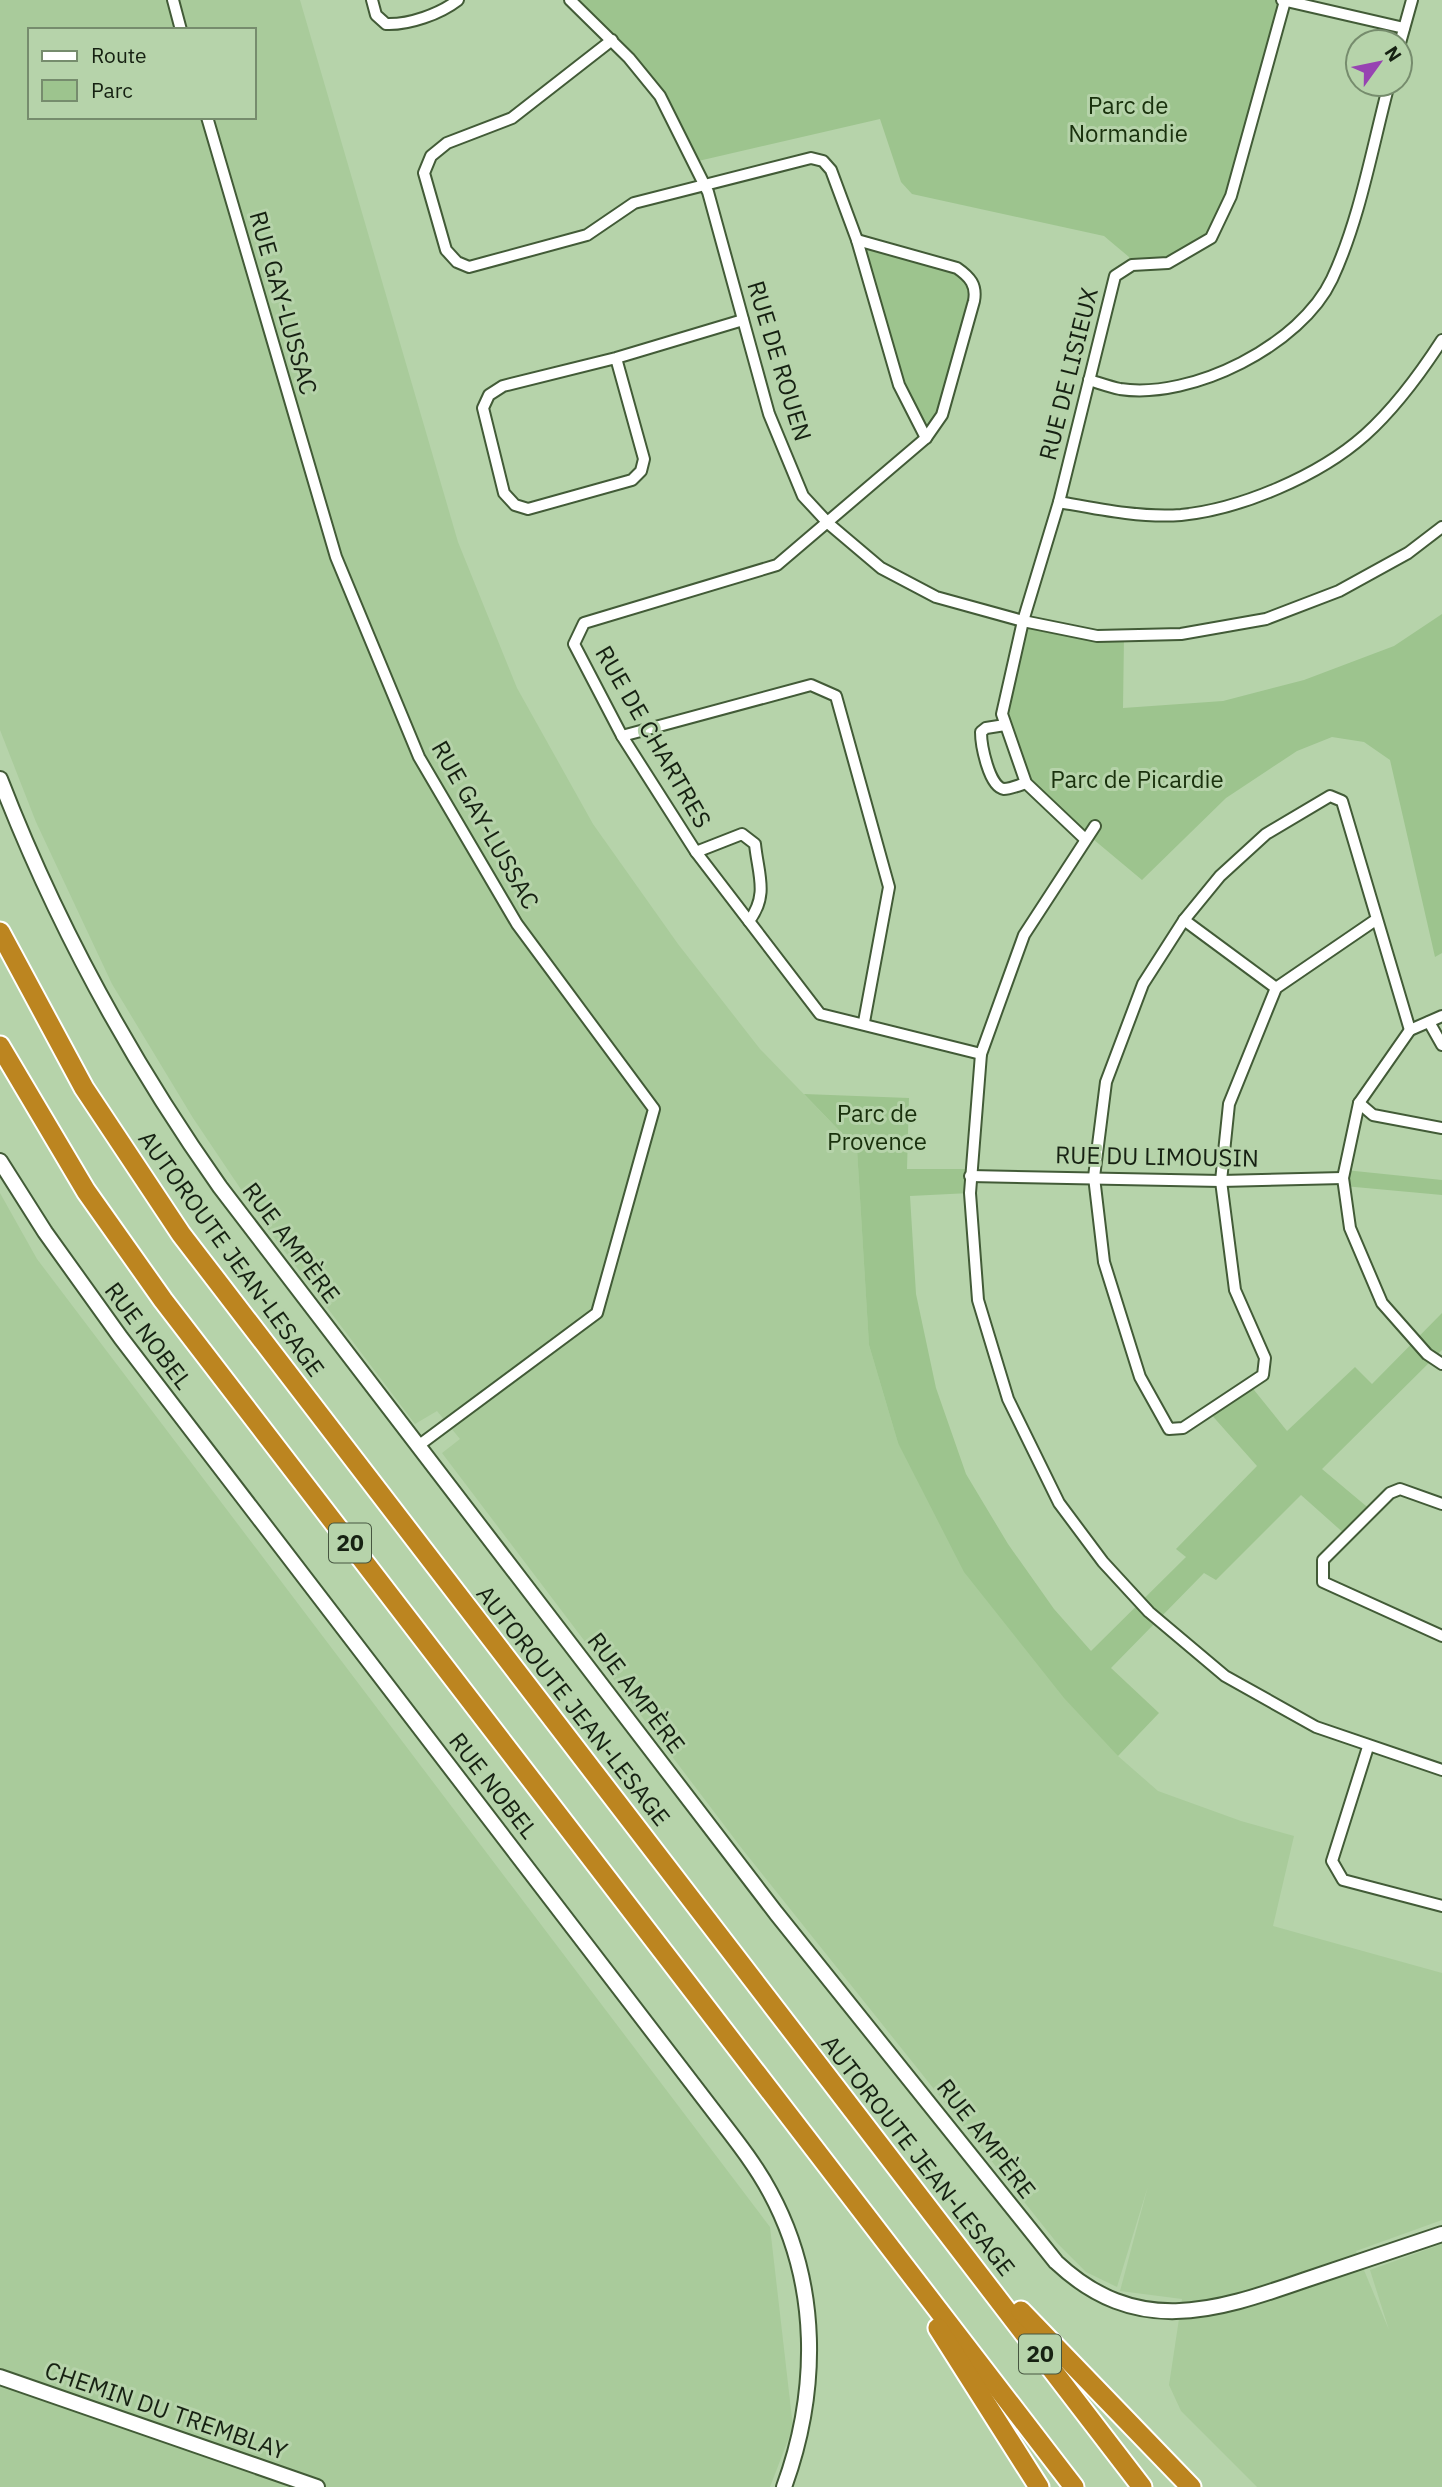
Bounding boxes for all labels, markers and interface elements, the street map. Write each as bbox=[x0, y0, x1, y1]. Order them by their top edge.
legend bbox=[28, 28, 256, 119]
north arrow bbox=[1344, 28, 1414, 98]
text: Route bbox=[91, 41, 147, 69]
text: N bbox=[1379, 41, 1407, 66]
text: Parc bbox=[91, 76, 133, 104]
park label: Parc de Normandie bbox=[1068, 89, 1188, 149]
street label: RUE GAY-LUSSAC bbox=[242, 207, 325, 398]
street label: RUE DE ROUEN bbox=[740, 277, 820, 445]
street label: RUE DE LISIEUX bbox=[1031, 284, 1105, 463]
street label: RUE DE CHARTRES bbox=[589, 639, 719, 834]
street label: RUE GAY-LUSSAC bbox=[425, 734, 547, 915]
park label: Parc de Picardie bbox=[1050, 763, 1224, 795]
park label: Parc de Provence bbox=[827, 1097, 927, 1157]
street label: AUTOROUTE JEAN-LESAGE bbox=[132, 1124, 332, 1383]
street label: RUE DU LIMOUSIN bbox=[1055, 1138, 1259, 1174]
street label: RUE AMPÈRE bbox=[236, 1175, 348, 1309]
street label: RUE NOBEL bbox=[98, 1275, 200, 1396]
road number: 20 bbox=[329, 1524, 371, 1562]
street label: AUTOROUTE JEAN-LESAGE bbox=[470, 1578, 678, 1832]
street label: RUE AMPÈRE bbox=[581, 1625, 693, 1759]
street label: RUE NOBEL bbox=[442, 1726, 545, 1845]
street label: AUTOROUTE JEAN-LESAGE bbox=[815, 2028, 1023, 2282]
street label: RUE AMPÈRE bbox=[930, 2072, 1044, 2205]
road number: 20 bbox=[1019, 2334, 1061, 2374]
street label: CHEMIN DU TREMBLAY bbox=[41, 2353, 292, 2467]

